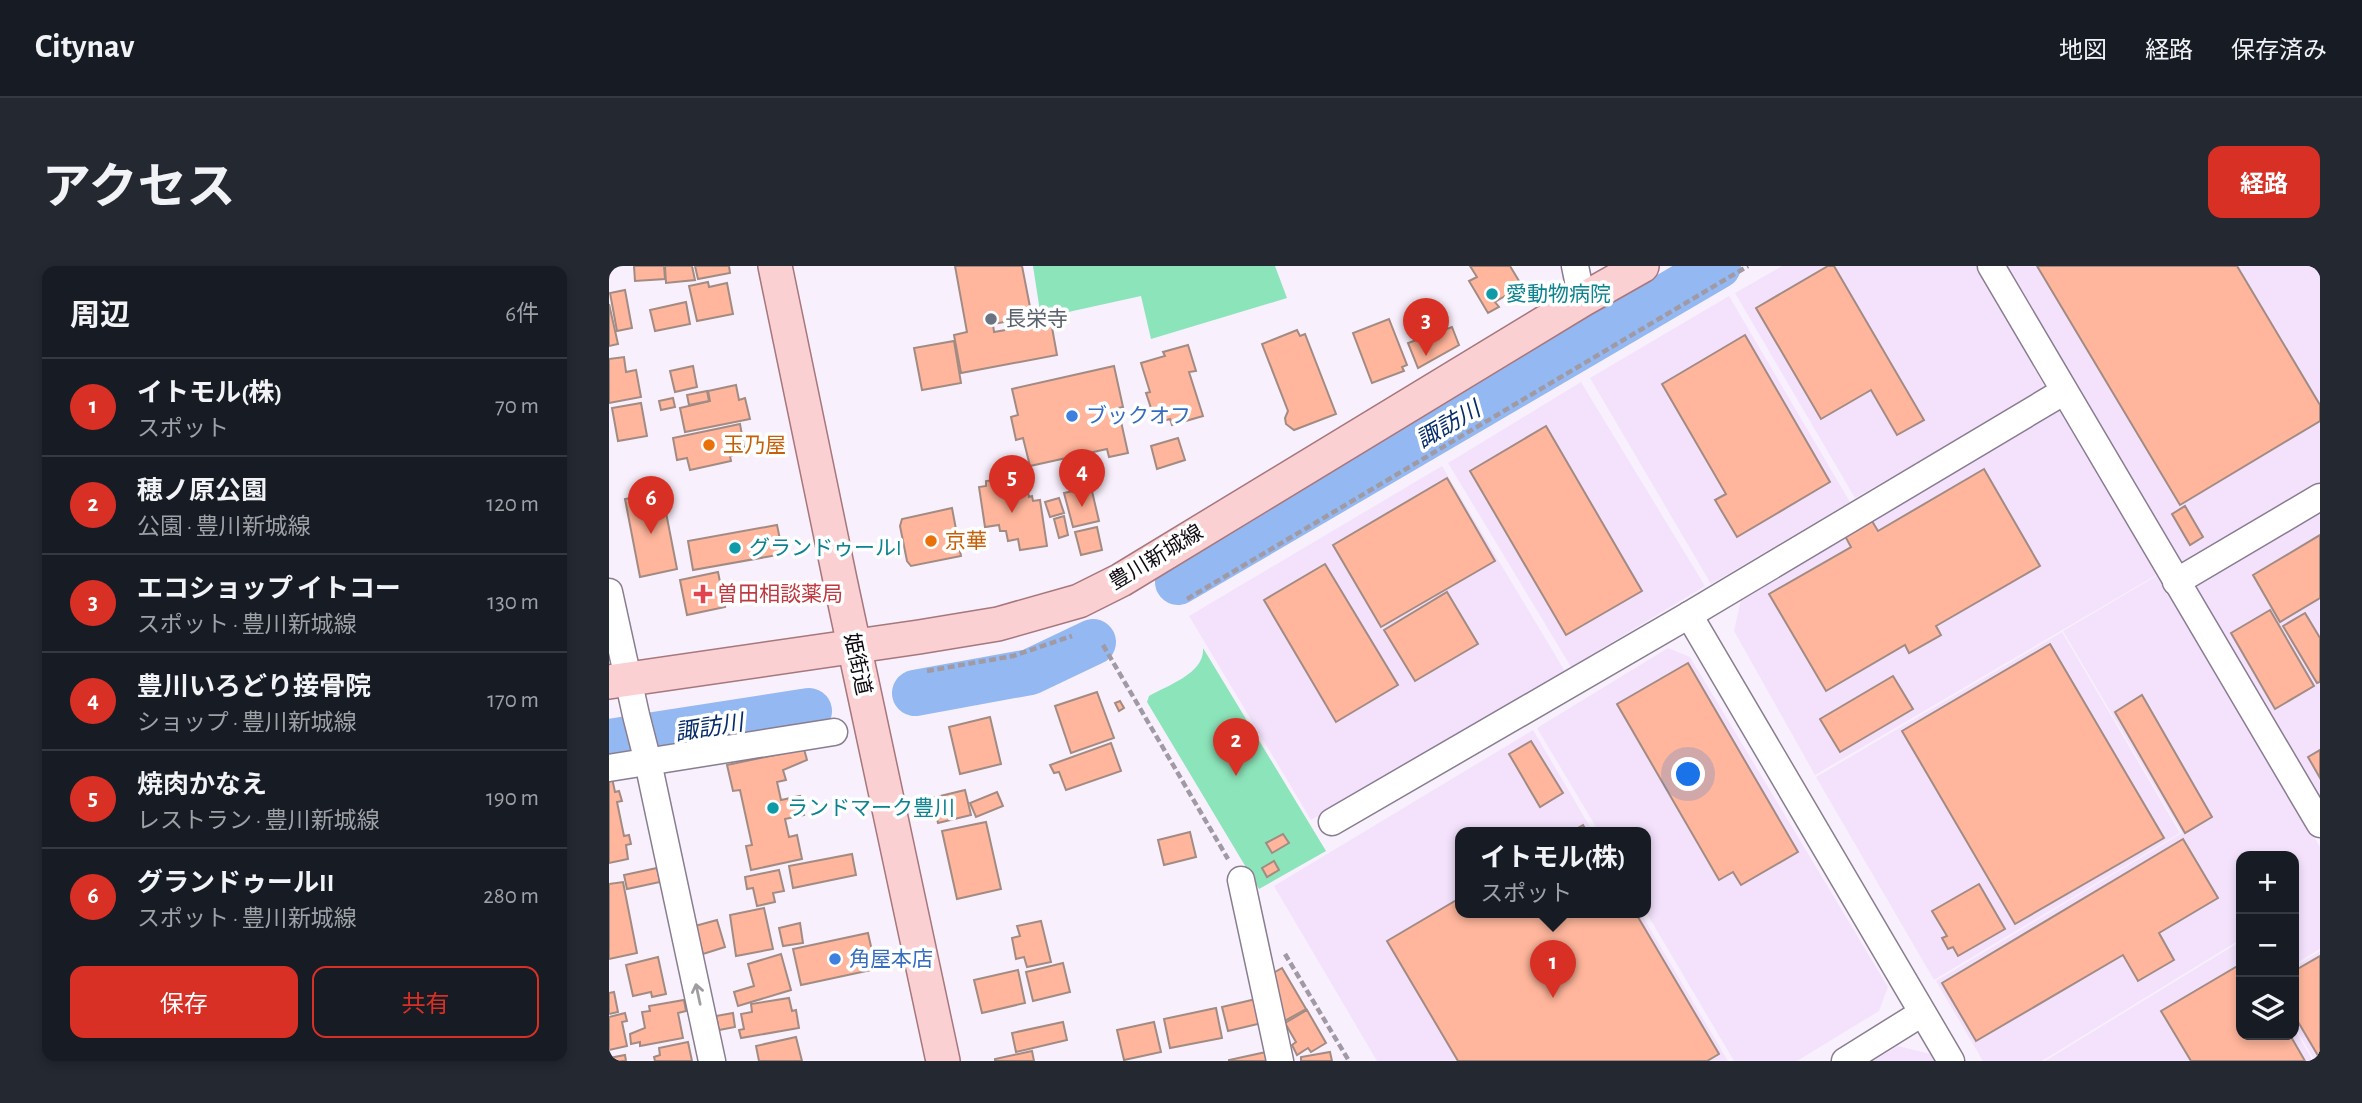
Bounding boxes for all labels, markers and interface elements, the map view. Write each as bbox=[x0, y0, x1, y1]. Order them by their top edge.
text: Citynav bbox=[35, 31, 134, 64]
text: 地図 bbox=[2059, 39, 2107, 63]
text: 経路 bbox=[2145, 39, 2193, 63]
text: 保存済み bbox=[2231, 39, 2327, 63]
button: 経路 bbox=[2208, 146, 2320, 218]
text: アクセス bbox=[42, 164, 236, 213]
place label: 愛動物病院 bbox=[1506, 283, 1611, 305]
marker: 愛動物病院 bbox=[1484, 286, 1500, 302]
pin: 3 bbox=[1403, 298, 1449, 356]
text: 周辺 bbox=[70, 301, 130, 331]
text: 6件 bbox=[505, 303, 539, 326]
place label: 長栄寺 bbox=[1005, 308, 1068, 330]
marker: 長栄寺 bbox=[983, 311, 999, 327]
text: イトモル(株) bbox=[137, 380, 282, 406]
text: 1 bbox=[89, 395, 97, 418]
text: 70 m bbox=[495, 395, 539, 418]
water label: 諏訪川 bbox=[1412, 395, 1487, 453]
place label: ブックオフ bbox=[1086, 404, 1191, 427]
marker: ブックオフ bbox=[1064, 408, 1080, 424]
text: スポット bbox=[137, 418, 229, 441]
place label: 玉乃屋 bbox=[723, 435, 786, 456]
marker: 玉乃屋 bbox=[701, 437, 717, 453]
pin: 4 bbox=[1059, 449, 1105, 507]
pin: 5 bbox=[989, 455, 1035, 513]
pin: 6 bbox=[628, 476, 674, 534]
text: 穂ノ原公園 bbox=[137, 478, 267, 504]
text: 2 bbox=[88, 493, 98, 516]
text: 120 m bbox=[486, 493, 539, 516]
text: 公園 · 豊川新城線 bbox=[137, 516, 311, 539]
street label: 豊川新城線 bbox=[1105, 521, 1207, 593]
place label: 京華 bbox=[945, 530, 987, 552]
marker: 京華 bbox=[923, 533, 939, 549]
place label: グランドゥールI bbox=[749, 537, 902, 559]
marker: グランドゥールI bbox=[727, 540, 743, 556]
text: エコショップ イトコー bbox=[137, 576, 401, 602]
place label: 曽田相談薬局 bbox=[717, 583, 843, 605]
marker: 曽田相談薬局 bbox=[695, 586, 711, 602]
text: 3 bbox=[88, 591, 98, 614]
text: 130 m bbox=[487, 591, 539, 614]
text: スポット · 豊川新城線 bbox=[137, 614, 357, 637]
street label: 姫街道 bbox=[841, 631, 875, 697]
text: 豊川いろどり接骨院 bbox=[137, 674, 371, 700]
text: 4 bbox=[87, 689, 99, 712]
text: 170 m bbox=[487, 689, 539, 712]
water label: 諏訪川 bbox=[673, 709, 748, 745]
text: ショップ · 豊川新城線 bbox=[137, 712, 357, 735]
pin: 2 bbox=[1213, 718, 1259, 776]
your location bbox=[1671, 757, 1705, 791]
text: 焼肉かなえ bbox=[137, 772, 267, 798]
text: 5 bbox=[88, 787, 98, 810]
text: 190 m bbox=[486, 787, 539, 810]
place label: ランドマーク豊川 bbox=[787, 797, 955, 819]
marker: ランドマーク豊川 bbox=[765, 800, 781, 816]
text: レストラン · 豊川新城線 bbox=[137, 810, 380, 833]
popup bbox=[1455, 827, 1651, 918]
text: イトモル(株) bbox=[1480, 845, 1626, 871]
map controls bbox=[2236, 851, 2299, 1040]
button: + bbox=[2236, 851, 2299, 914]
text: グランドゥールII bbox=[137, 870, 334, 896]
text: スポット bbox=[1480, 883, 1572, 906]
text: 6 bbox=[87, 885, 99, 908]
text: 280 m bbox=[483, 885, 539, 908]
text: スポット · 豊川新城線 bbox=[137, 908, 357, 931]
button: − bbox=[2236, 914, 2299, 977]
pin: 1 bbox=[1530, 940, 1576, 998]
place label: 角屋本店 bbox=[849, 948, 933, 970]
marker: 角屋本店 bbox=[827, 951, 843, 967]
button: 保存 bbox=[70, 966, 298, 1038]
button: 共有 bbox=[312, 966, 539, 1038]
button: layers bbox=[2236, 977, 2299, 1040]
one-way arrow bbox=[691, 983, 704, 1006]

